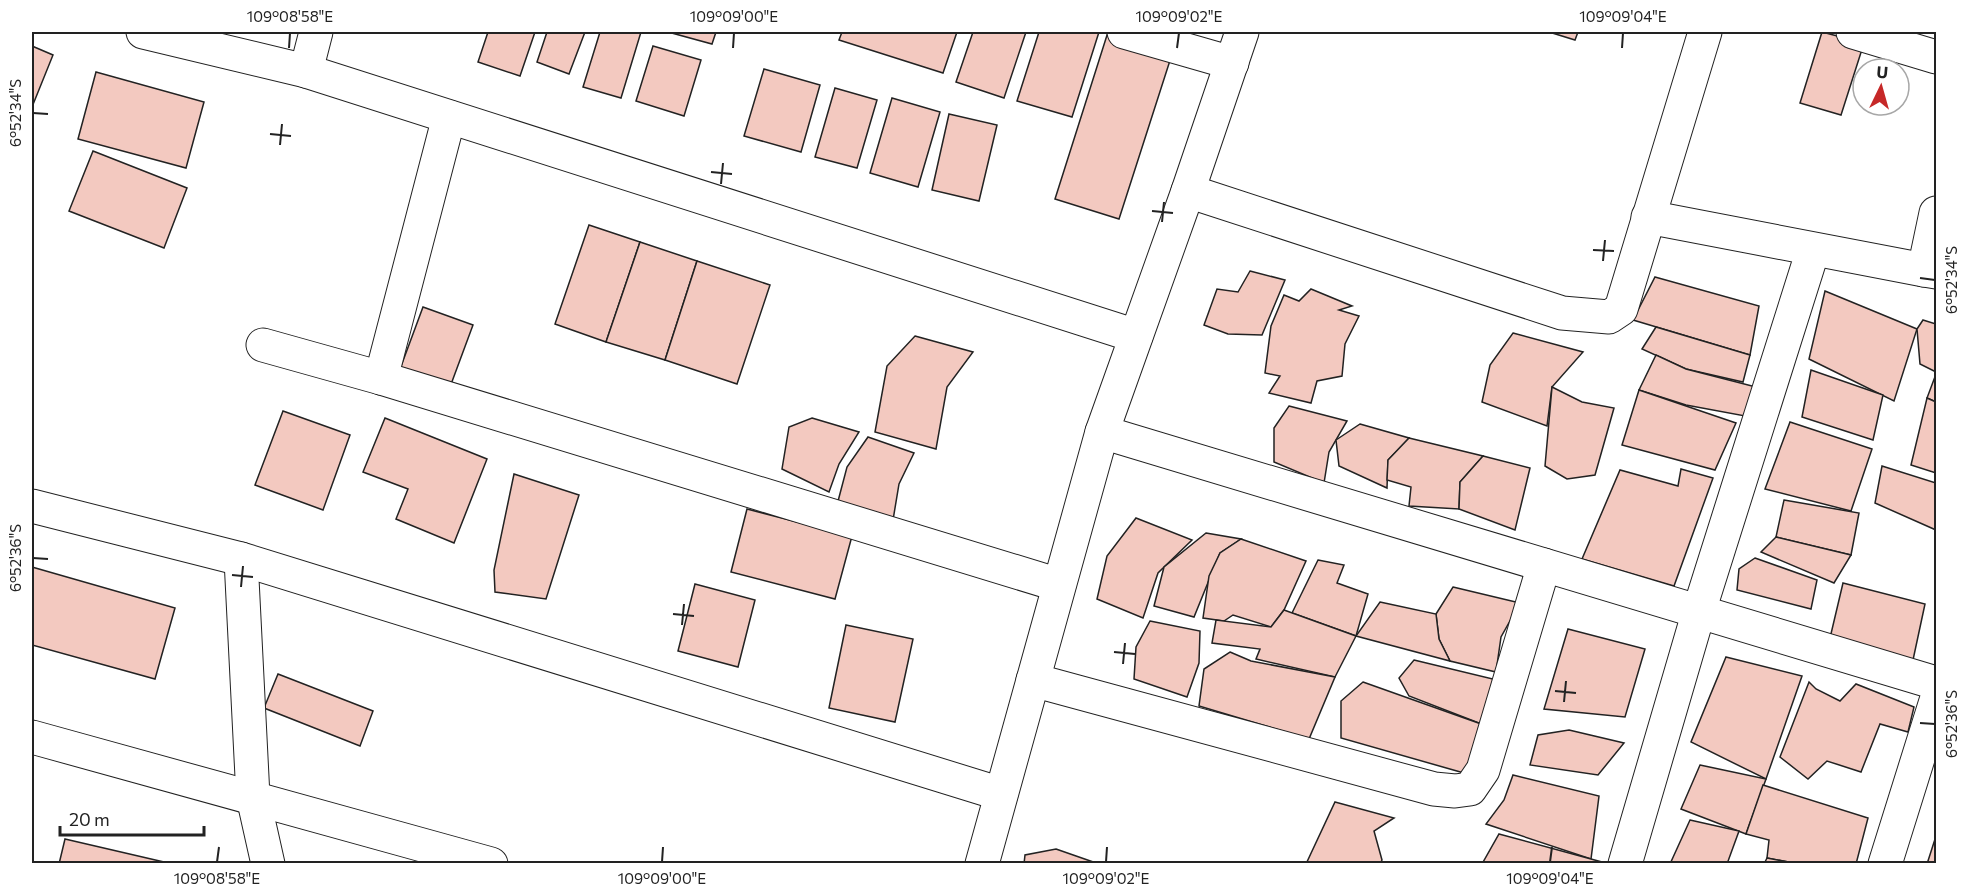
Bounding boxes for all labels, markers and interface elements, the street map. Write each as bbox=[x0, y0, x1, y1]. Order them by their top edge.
text: 109°08'58"E bbox=[247, 7, 333, 25]
text: 109°09'00"E bbox=[690, 7, 778, 25]
text: 109°09'02"E bbox=[1136, 7, 1222, 25]
text: 109°09'04"E bbox=[1579, 7, 1667, 25]
north arrow bbox=[1851, 57, 1911, 117]
text: U bbox=[1876, 62, 1889, 82]
text: 6°52'34"S bbox=[6, 79, 24, 147]
text: 6°52'34"S bbox=[1942, 246, 1960, 314]
text: 6°52'36"S bbox=[6, 524, 24, 592]
text: 6°52'36"S bbox=[1942, 690, 1960, 758]
scale bar bbox=[60, 799, 204, 837]
text: 20 m bbox=[69, 808, 110, 830]
text: 109°08'58"E bbox=[174, 869, 260, 887]
text: 109°09'00"E bbox=[618, 869, 706, 887]
text: 109°09'02"E bbox=[1063, 869, 1149, 887]
text: 109°09'04"E bbox=[1506, 869, 1594, 887]

